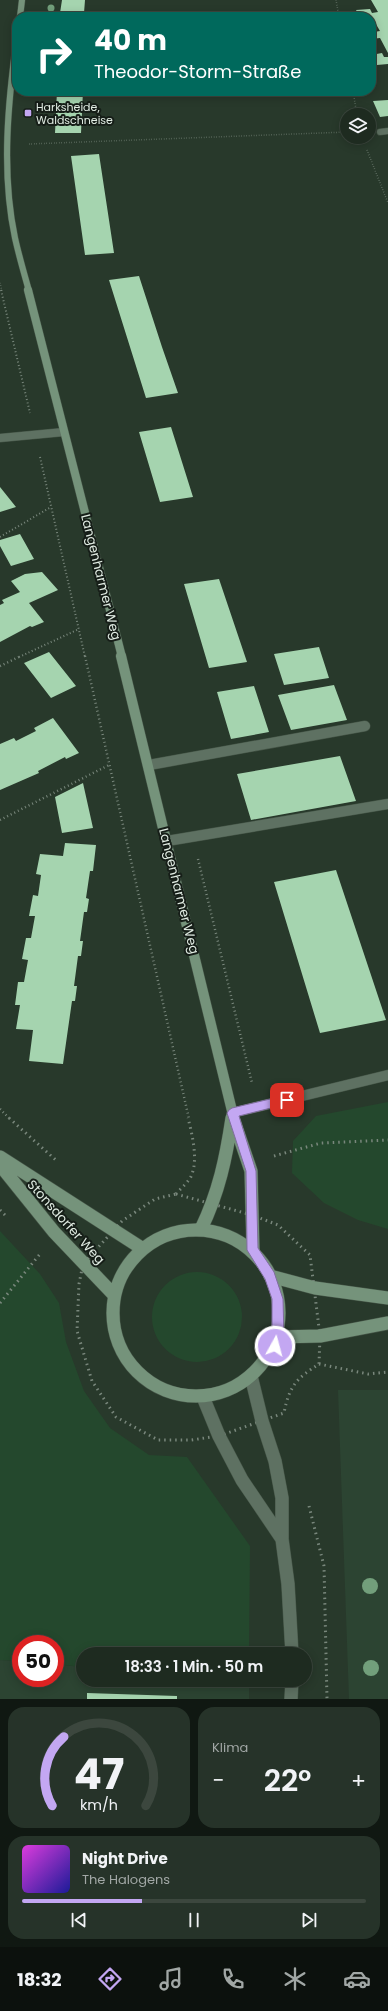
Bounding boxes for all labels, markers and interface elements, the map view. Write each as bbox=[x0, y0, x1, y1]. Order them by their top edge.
text: 40 m bbox=[94, 21, 167, 60]
icon: right bbox=[28, 28, 80, 80]
text: Theodor-Storm-Straße bbox=[94, 59, 302, 84]
place label: Harksheide, Waldschneise bbox=[36, 99, 113, 128]
marker: Harksheide, Waldschneise bbox=[23, 108, 33, 118]
map controls bbox=[340, 108, 376, 144]
button: layers bbox=[340, 108, 376, 144]
street label: Langenharmer Weg bbox=[76, 512, 126, 642]
street label: Langenharmer Weg bbox=[154, 826, 204, 956]
pin bbox=[270, 1083, 304, 1117]
icon: arrive bbox=[276, 1089, 298, 1111]
street label: Stonsdorfer Weg bbox=[23, 1176, 109, 1268]
position arrow bbox=[254, 1325, 296, 1367]
speed limit sign: 50 bbox=[12, 1635, 64, 1687]
text: 18:33 · 1 Min. · 50 m bbox=[125, 1656, 263, 1677]
text: Klima bbox=[212, 1738, 248, 1757]
text: 47 bbox=[74, 1744, 124, 1803]
text: 22° bbox=[264, 1759, 311, 1802]
text: − bbox=[212, 1765, 224, 1796]
text: + bbox=[351, 1765, 366, 1796]
text: km/h bbox=[80, 1794, 118, 1814]
text: Night Drive bbox=[82, 1848, 168, 1869]
text: The Halogens bbox=[82, 1870, 170, 1889]
icon: previous bbox=[68, 1909, 90, 1931]
icon: pause bbox=[183, 1909, 205, 1931]
icon: next bbox=[298, 1909, 320, 1931]
icon: directions bbox=[96, 1965, 124, 1993]
icon: music bbox=[157, 1965, 185, 1993]
icon: phone bbox=[219, 1965, 247, 1993]
icon: climate bbox=[281, 1965, 309, 1993]
icon: car bbox=[343, 1965, 371, 1993]
text: 18:32 bbox=[17, 1967, 62, 1992]

